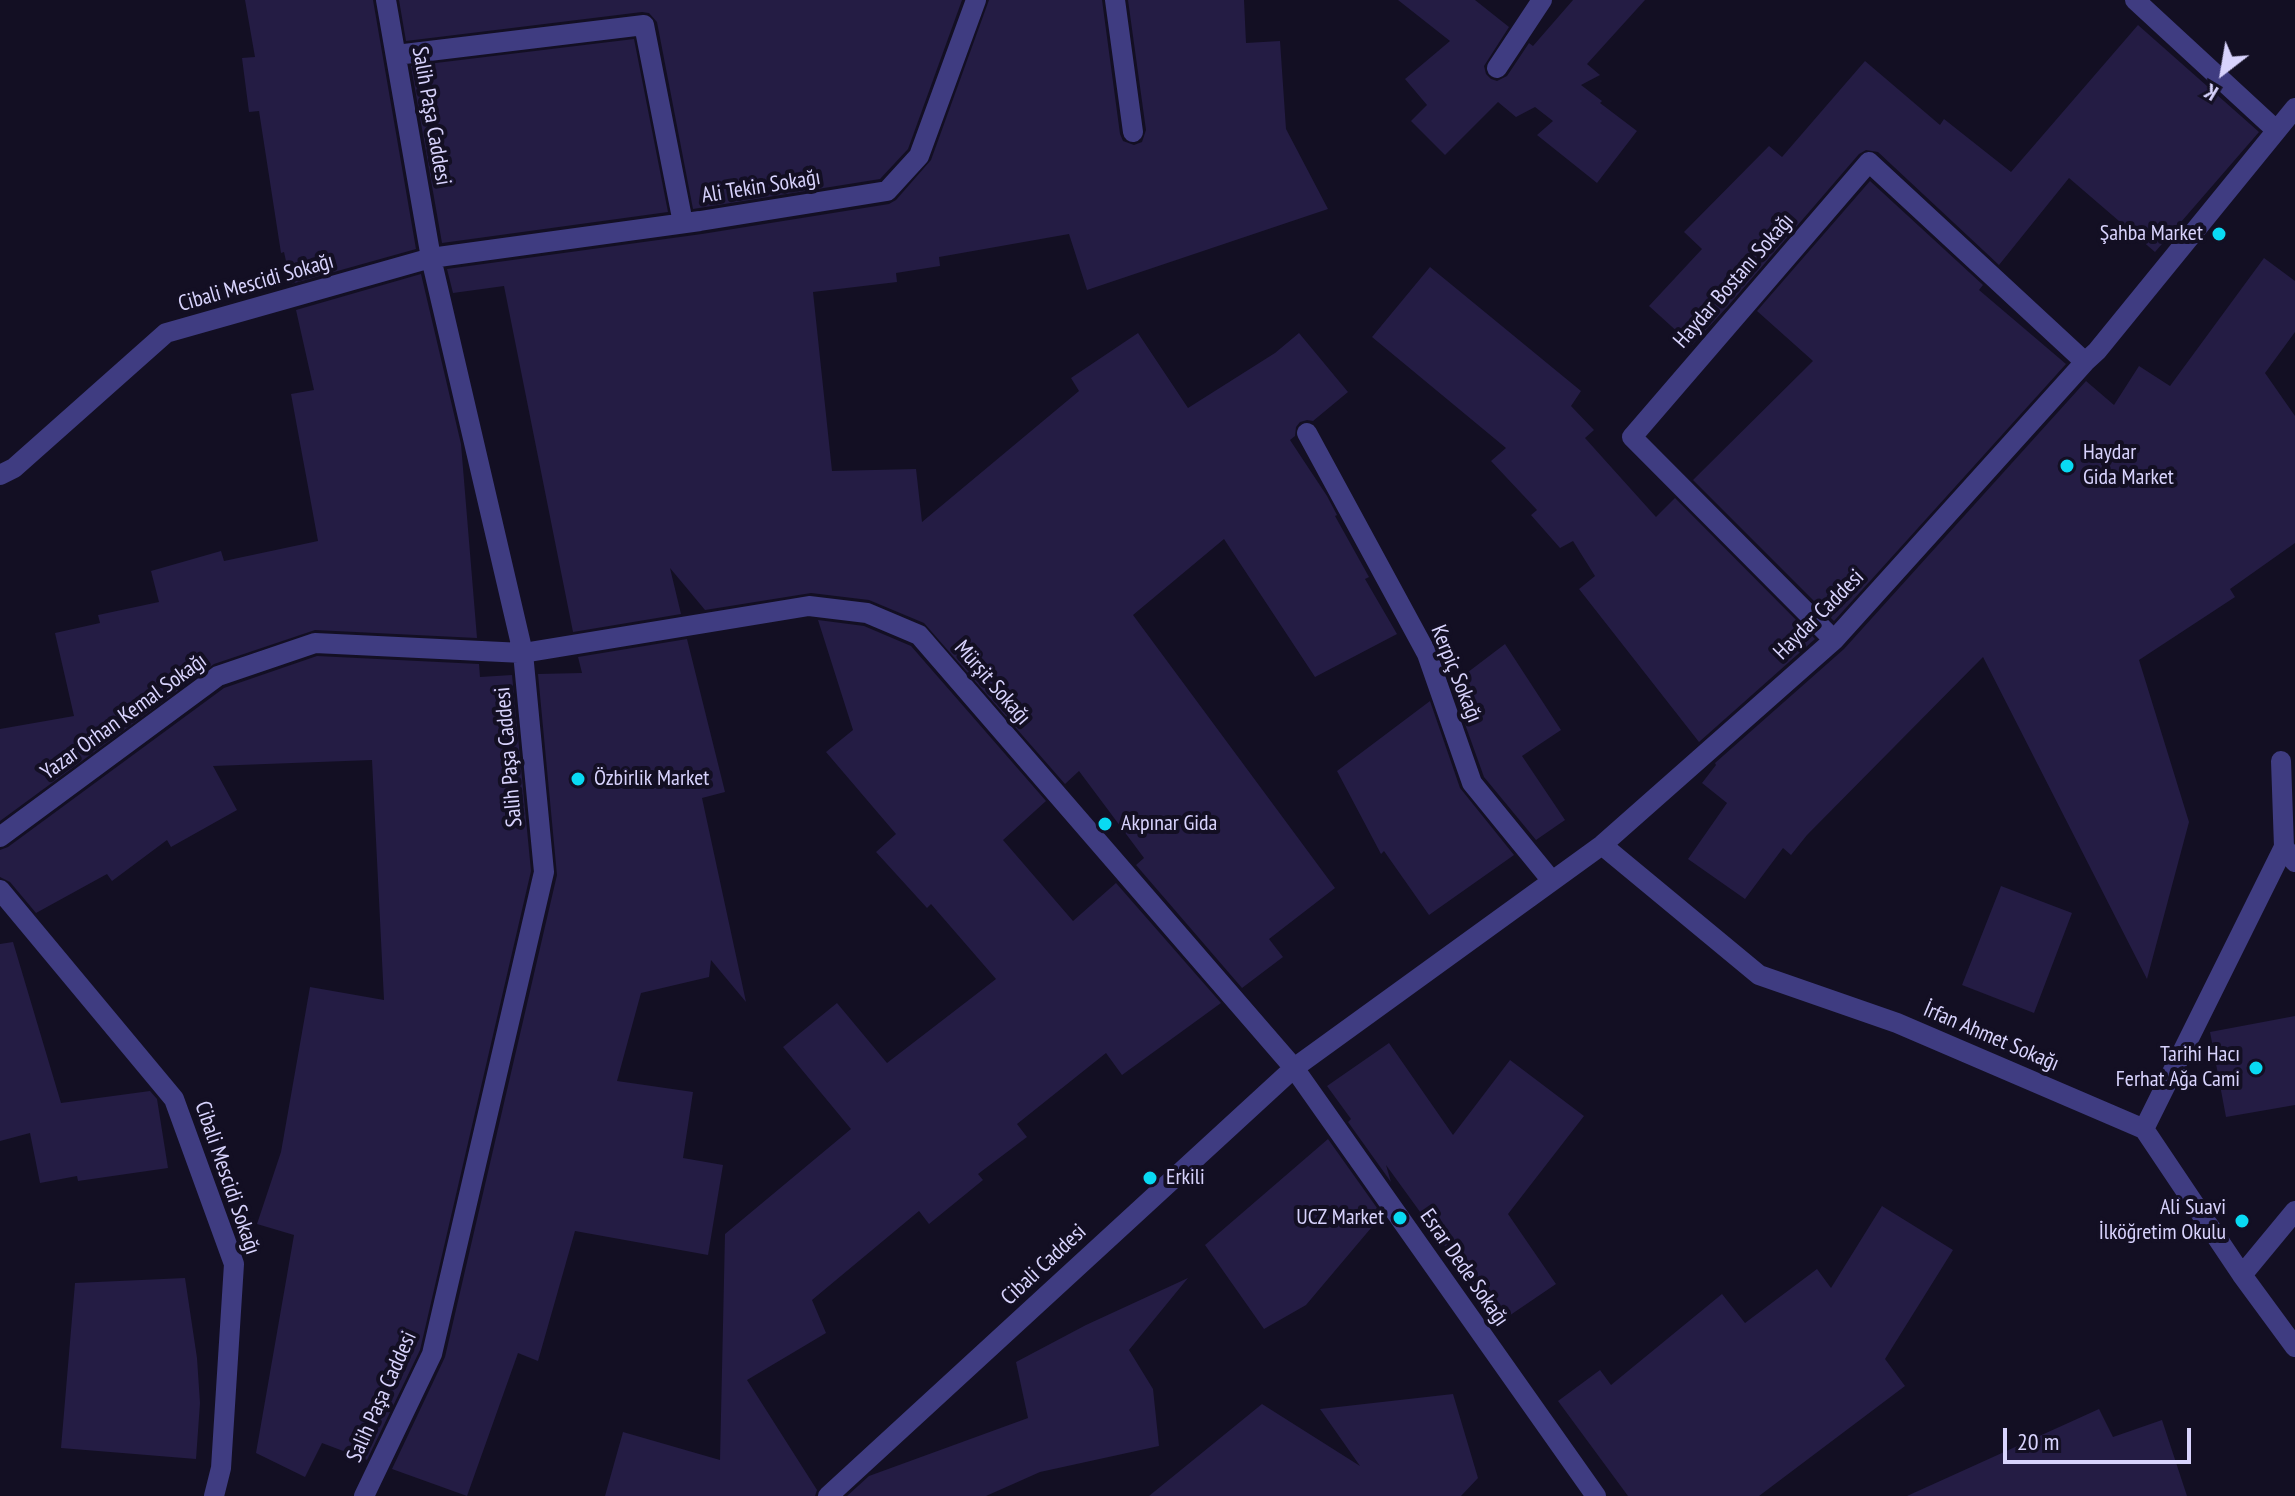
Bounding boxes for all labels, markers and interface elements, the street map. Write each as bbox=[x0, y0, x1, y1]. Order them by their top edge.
north arrow bbox=[2183, 32, 2263, 112]
street label: Salih Paşa Caddesi bbox=[406, 45, 456, 187]
text: K bbox=[2199, 78, 2223, 108]
street label: Ali Tekin Sokağı bbox=[700, 165, 822, 209]
street label: Haydar Bostanı Sokağı bbox=[1668, 208, 1800, 354]
place label: Şahba Market bbox=[2100, 221, 2203, 247]
marker: Şahba Market bbox=[2210, 225, 2228, 243]
street label: Cibali Mescidi Sokağı bbox=[175, 248, 337, 318]
place label: Haydar Gida Market bbox=[2083, 440, 2174, 492]
marker: Haydar Gida Market bbox=[2058, 457, 2076, 475]
street label: Haydar Caddesi bbox=[1768, 564, 1870, 666]
street label: Kerpiç Sokağı bbox=[1425, 622, 1487, 726]
street label: Mürşit Sokağı bbox=[948, 635, 1036, 731]
street label: Yazar Orhan Kemal Sokağı bbox=[36, 648, 212, 786]
street label: Salih Paşa Caddesi bbox=[490, 686, 528, 828]
place label: Özbirlik Market bbox=[594, 766, 709, 792]
marker: Özbirlik Market bbox=[569, 770, 587, 788]
place label: Akpınar Gida bbox=[1121, 811, 1217, 837]
marker: Akpınar Gida bbox=[1096, 815, 1114, 833]
street label: İrfan Ahmet Sokağı bbox=[1919, 997, 2063, 1077]
place label: Tarihi Hacı Ferhat Ağa Cami bbox=[2116, 1042, 2240, 1094]
marker: Tarihi Hacı Ferhat Ağa Cami bbox=[2247, 1059, 2265, 1077]
street label: Cibali Mescidi Sokağı bbox=[188, 1098, 266, 1258]
place label: Erkili bbox=[1166, 1165, 1205, 1191]
marker: Erkili bbox=[1141, 1169, 1159, 1187]
place label: Ali Suavi İlköğretim Okulu bbox=[2099, 1195, 2226, 1246]
street label: Esrar Dede Sokağı bbox=[1414, 1204, 1514, 1332]
place label: UCZ Market bbox=[1296, 1205, 1384, 1231]
marker: UCZ Market bbox=[1391, 1209, 1409, 1227]
marker: Ali Suavi İlköğretim Okulu bbox=[2233, 1212, 2251, 1230]
street label: Cibali Caddesi bbox=[996, 1219, 1092, 1311]
street label: Salih Paşa Caddesi bbox=[341, 1327, 423, 1467]
scale bar bbox=[2007, 1412, 2195, 1462]
text: 20 m bbox=[2017, 1426, 2059, 1457]

